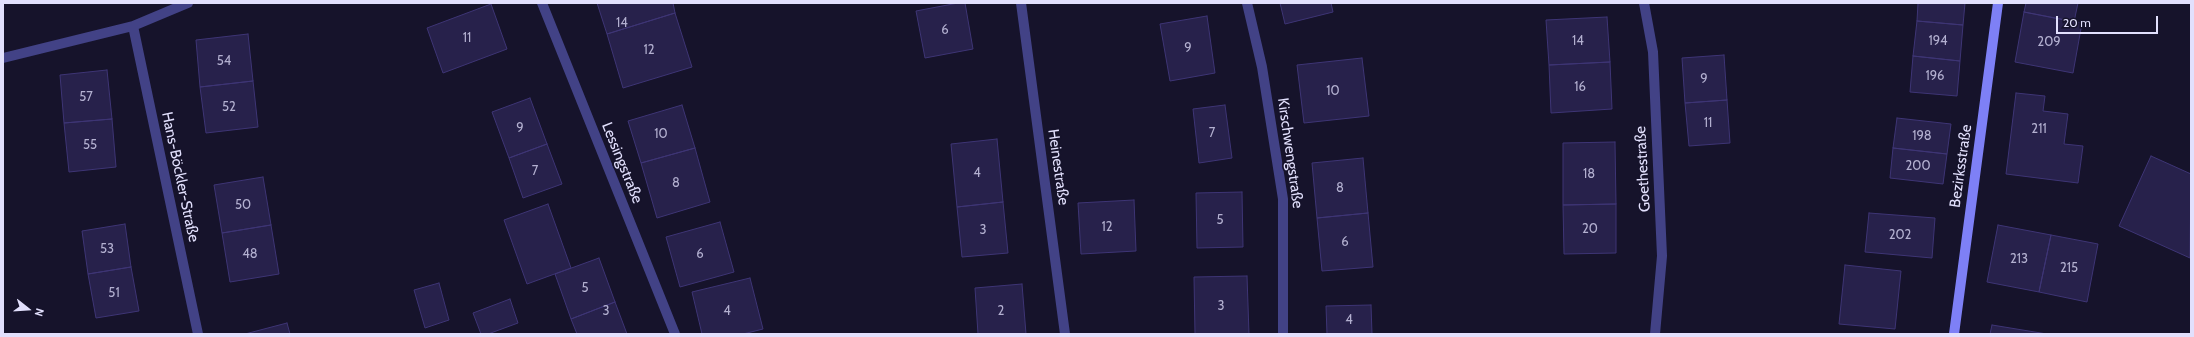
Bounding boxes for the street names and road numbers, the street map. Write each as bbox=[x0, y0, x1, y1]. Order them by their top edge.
street label: Kirschwengstraße bbox=[1273, 97, 1307, 209]
street label: Hans-Böckler-Straße bbox=[157, 110, 203, 244]
street label: Lessingstraße bbox=[598, 120, 646, 206]
street label: Bezirksstraße bbox=[1946, 123, 1976, 209]
street label: Goethestraße bbox=[1632, 126, 1654, 212]
street label: Heinestraße bbox=[1044, 128, 1072, 206]

